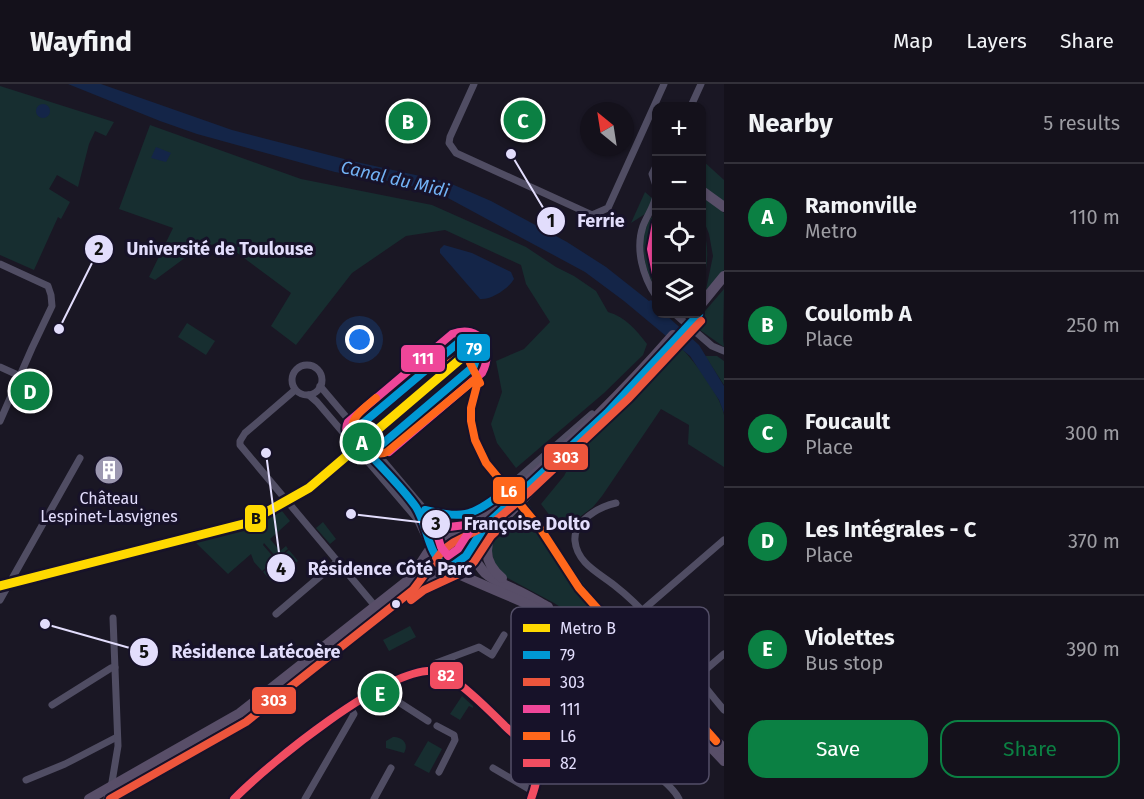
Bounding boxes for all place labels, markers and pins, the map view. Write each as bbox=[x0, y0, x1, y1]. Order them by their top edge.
pin: C bbox=[504, 98, 542, 142]
pin: B bbox=[388, 99, 428, 144]
callout: Ferrie bbox=[536, 203, 637, 239]
callout: Université de Toulouse bbox=[84, 231, 325, 267]
pin: D bbox=[10, 368, 50, 414]
pin: A bbox=[342, 420, 382, 464]
building icon: Château Lespinet-Lasvignes bbox=[93, 454, 125, 486]
place label: Château Lespinet-Lasvignes bbox=[40, 489, 178, 526]
callout: Françoise Dolto bbox=[421, 506, 602, 542]
callout: Résidence Côté Parc bbox=[266, 550, 485, 586]
unlabelled marker bbox=[390, 598, 402, 610]
callout: Résidence Latécoère bbox=[129, 634, 352, 670]
pin: E bbox=[360, 670, 400, 716]

